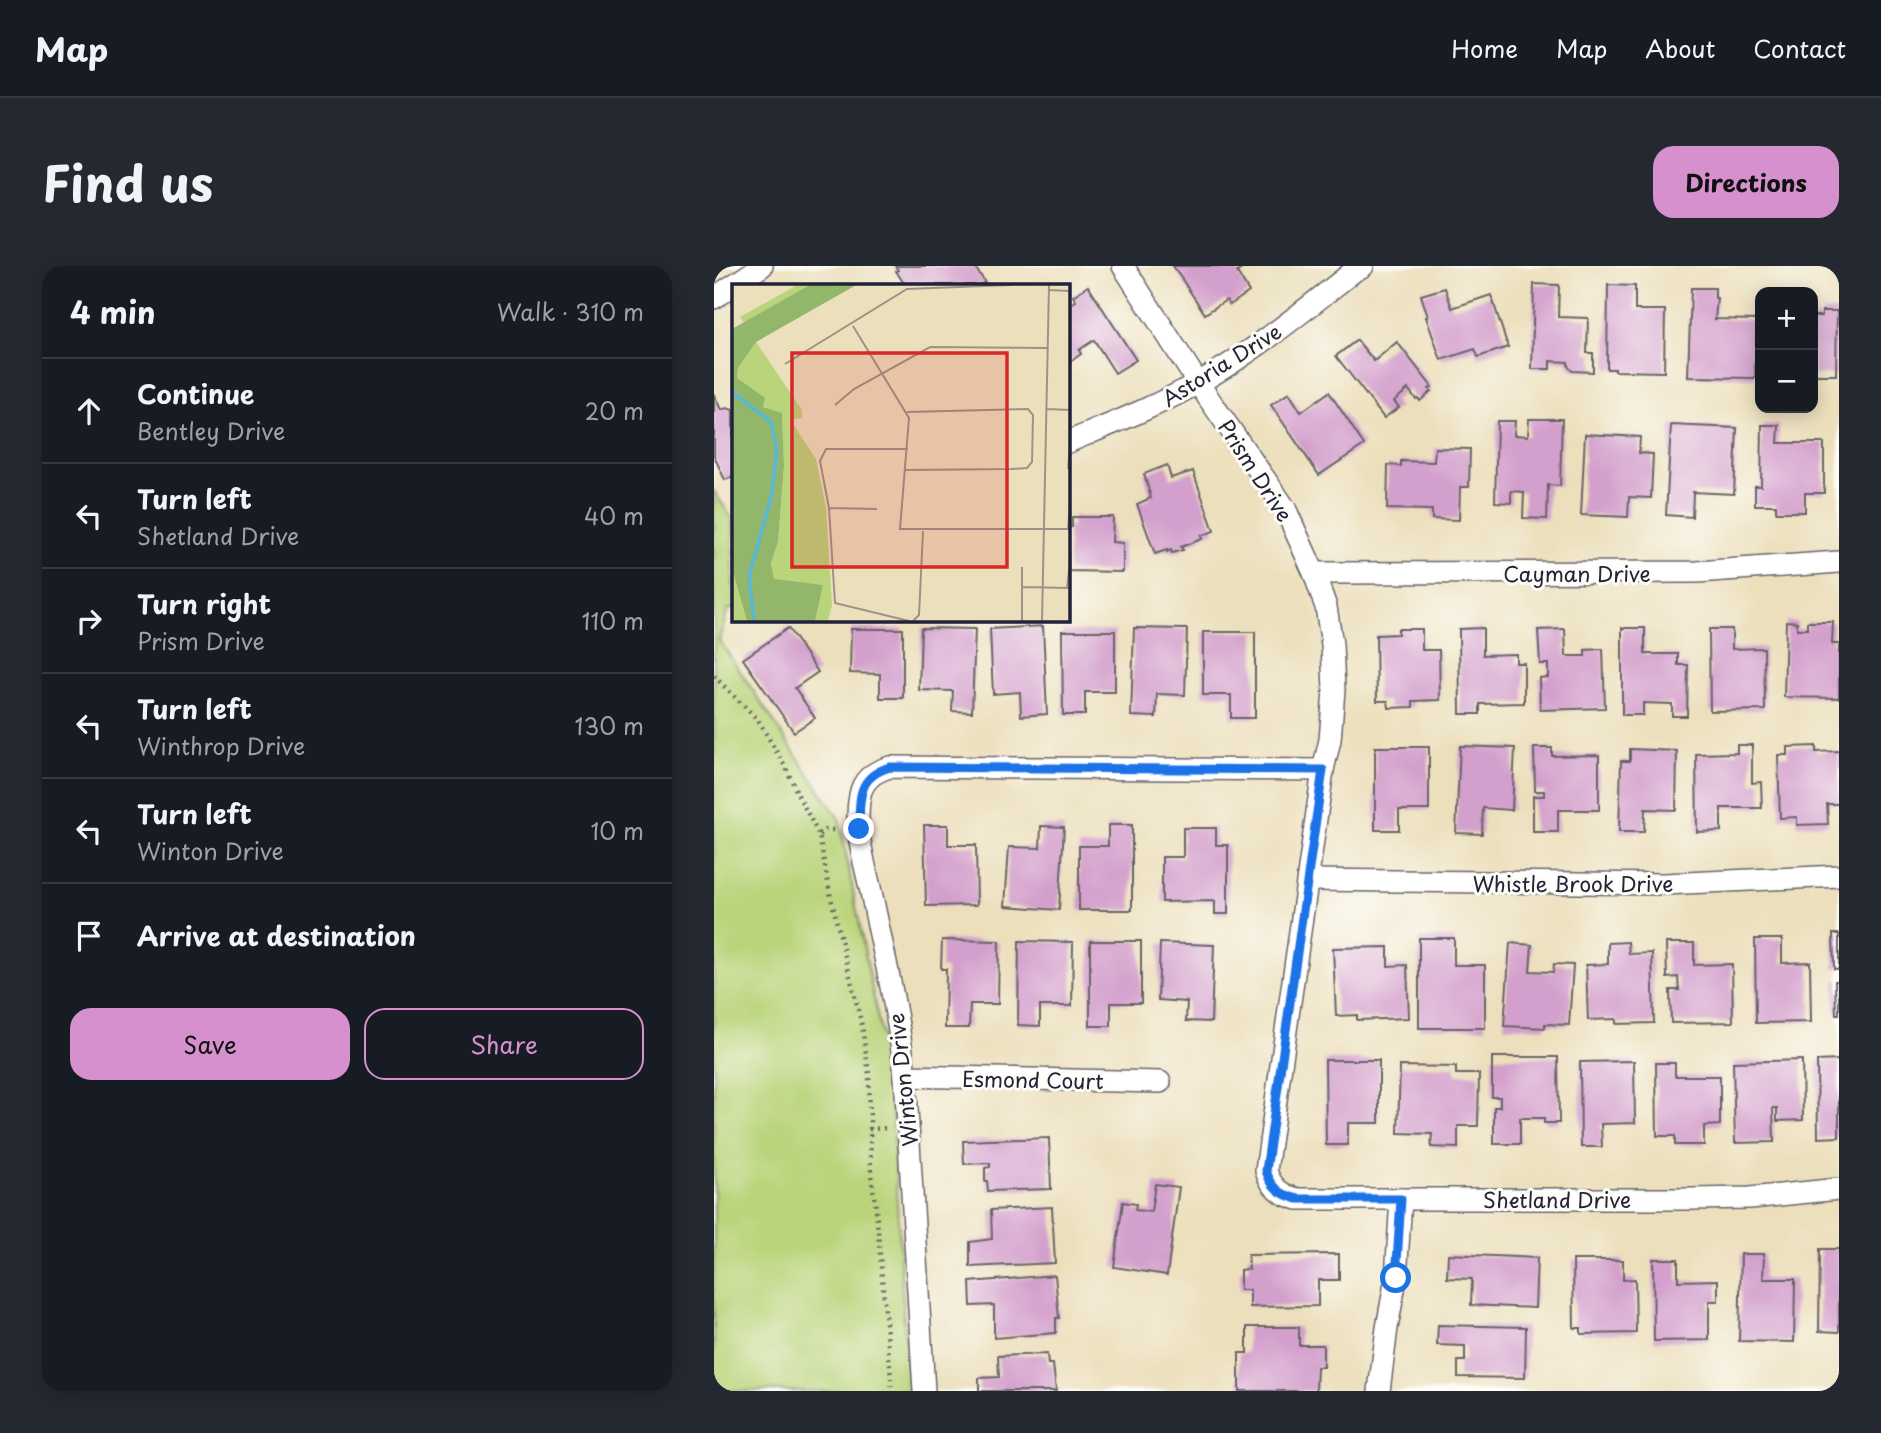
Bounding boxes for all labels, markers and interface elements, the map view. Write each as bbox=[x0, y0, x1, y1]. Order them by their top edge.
text: Map bbox=[35, 23, 108, 73]
text: Home bbox=[1451, 30, 1518, 66]
text: Map bbox=[1556, 30, 1607, 66]
text: About bbox=[1645, 30, 1715, 66]
text: Contact bbox=[1753, 30, 1846, 66]
text: Find us bbox=[42, 145, 213, 219]
button: Directions bbox=[1653, 146, 1839, 218]
inset map bbox=[732, 284, 1069, 621]
map controls bbox=[1755, 287, 1818, 413]
button: + bbox=[1755, 287, 1818, 350]
text: 4 min bbox=[70, 289, 156, 334]
text: Walk · 310 m bbox=[497, 294, 644, 329]
street label: Astoria Drive bbox=[1155, 314, 1287, 414]
button: − bbox=[1755, 350, 1818, 413]
text: Continue bbox=[137, 374, 254, 413]
icon: ahead bbox=[70, 392, 108, 430]
text: 20 m bbox=[585, 393, 644, 428]
street label: Prism Drive bbox=[1211, 412, 1301, 528]
text: Bentley Drive bbox=[137, 413, 285, 448]
text: Turn left bbox=[137, 479, 252, 518]
icon: left bbox=[70, 497, 108, 535]
text: 40 m bbox=[584, 498, 644, 533]
text: Shetland Drive bbox=[137, 518, 299, 553]
street label: Cayman Drive bbox=[1503, 557, 1651, 589]
text: Turn right bbox=[137, 584, 271, 623]
icon: right bbox=[70, 602, 108, 640]
text: 110 m bbox=[582, 603, 644, 638]
text: Prism Drive bbox=[137, 623, 265, 658]
text: Turn left bbox=[137, 689, 252, 728]
icon: left bbox=[70, 707, 108, 745]
text: 130 m bbox=[574, 708, 644, 743]
text: Winthrop Drive bbox=[137, 728, 305, 763]
text: Turn left bbox=[137, 794, 252, 833]
icon: left bbox=[70, 812, 108, 850]
text: 10 m bbox=[590, 813, 644, 848]
route end bbox=[843, 813, 874, 844]
text: Winton Drive bbox=[137, 833, 284, 868]
street label: Whistle Brook Drive bbox=[1473, 867, 1673, 899]
text: Arrive at destination bbox=[137, 916, 416, 955]
icon: arrive bbox=[70, 917, 108, 955]
button: Save bbox=[70, 1008, 350, 1080]
button: Share bbox=[364, 1008, 644, 1080]
street label: Winton Drive bbox=[879, 1012, 925, 1148]
street label: Esmond Court bbox=[962, 1062, 1104, 1096]
street label: Shetland Drive bbox=[1483, 1183, 1631, 1215]
route start bbox=[1380, 1262, 1411, 1293]

